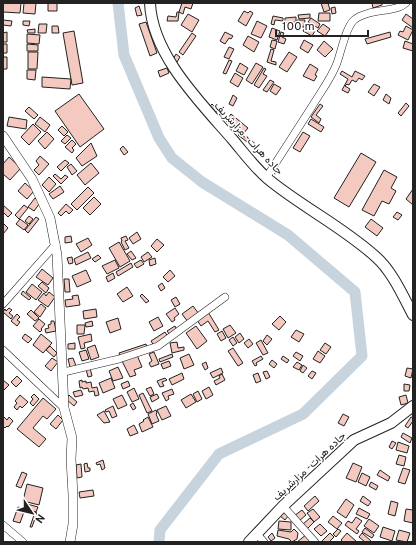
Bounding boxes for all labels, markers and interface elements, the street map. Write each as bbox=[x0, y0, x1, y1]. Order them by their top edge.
scale bar bbox=[276, 12, 368, 38]
text: 100 m bbox=[282, 19, 315, 35]
street label: جاده هرات- مزارشریف bbox=[211, 99, 286, 178]
street label: جاده هرات- مزارشریف bbox=[270, 429, 349, 504]
north arrow bbox=[12, 493, 52, 533]
text: N bbox=[31, 511, 47, 525]

